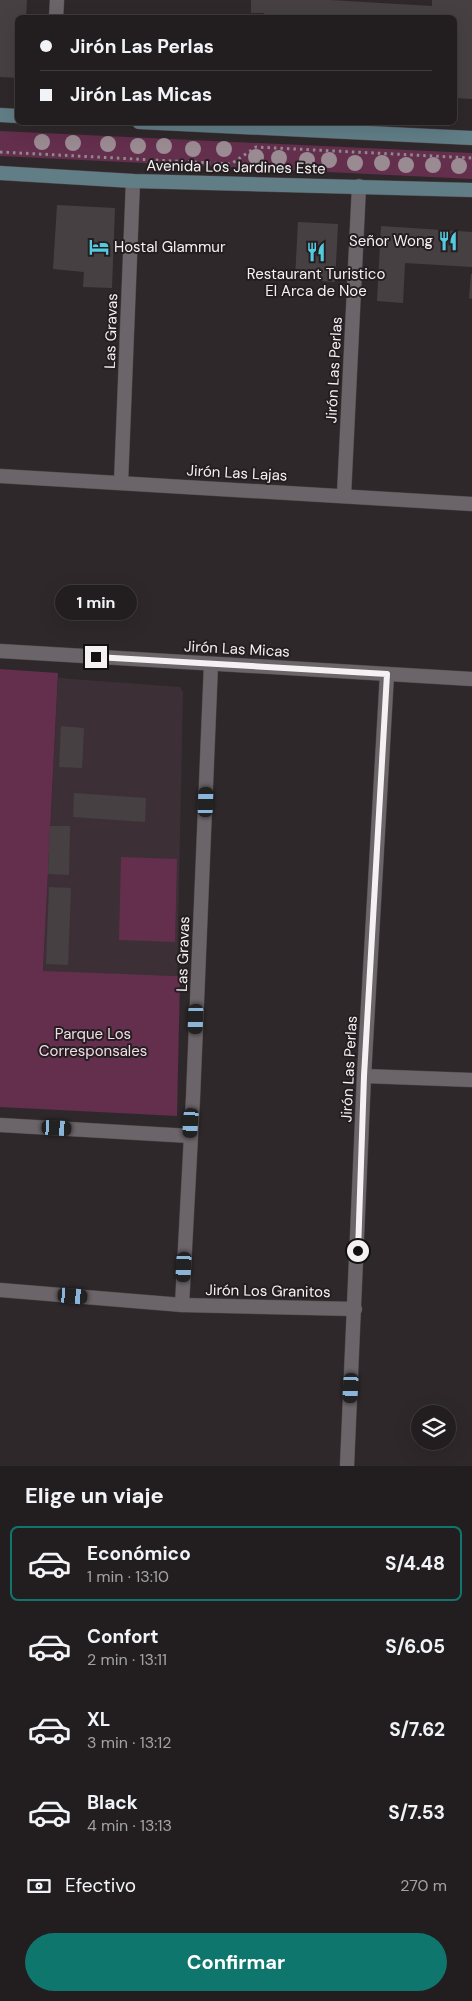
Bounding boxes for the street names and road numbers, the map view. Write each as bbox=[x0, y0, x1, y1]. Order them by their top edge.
street label: Avenida Los Jardines Este bbox=[146, 155, 326, 179]
street label: Las Gravas bbox=[100, 293, 122, 369]
street label: Jirón Las Perlas bbox=[321, 316, 347, 424]
street label: Jirón Las Lajas bbox=[186, 460, 288, 486]
street label: Jirón Las Micas bbox=[184, 636, 290, 662]
street label: Las Gravas bbox=[172, 916, 194, 992]
street label: Jirón Las Perlas bbox=[336, 1015, 362, 1123]
street label: Jirón Los Granitos bbox=[205, 1280, 331, 1302]

